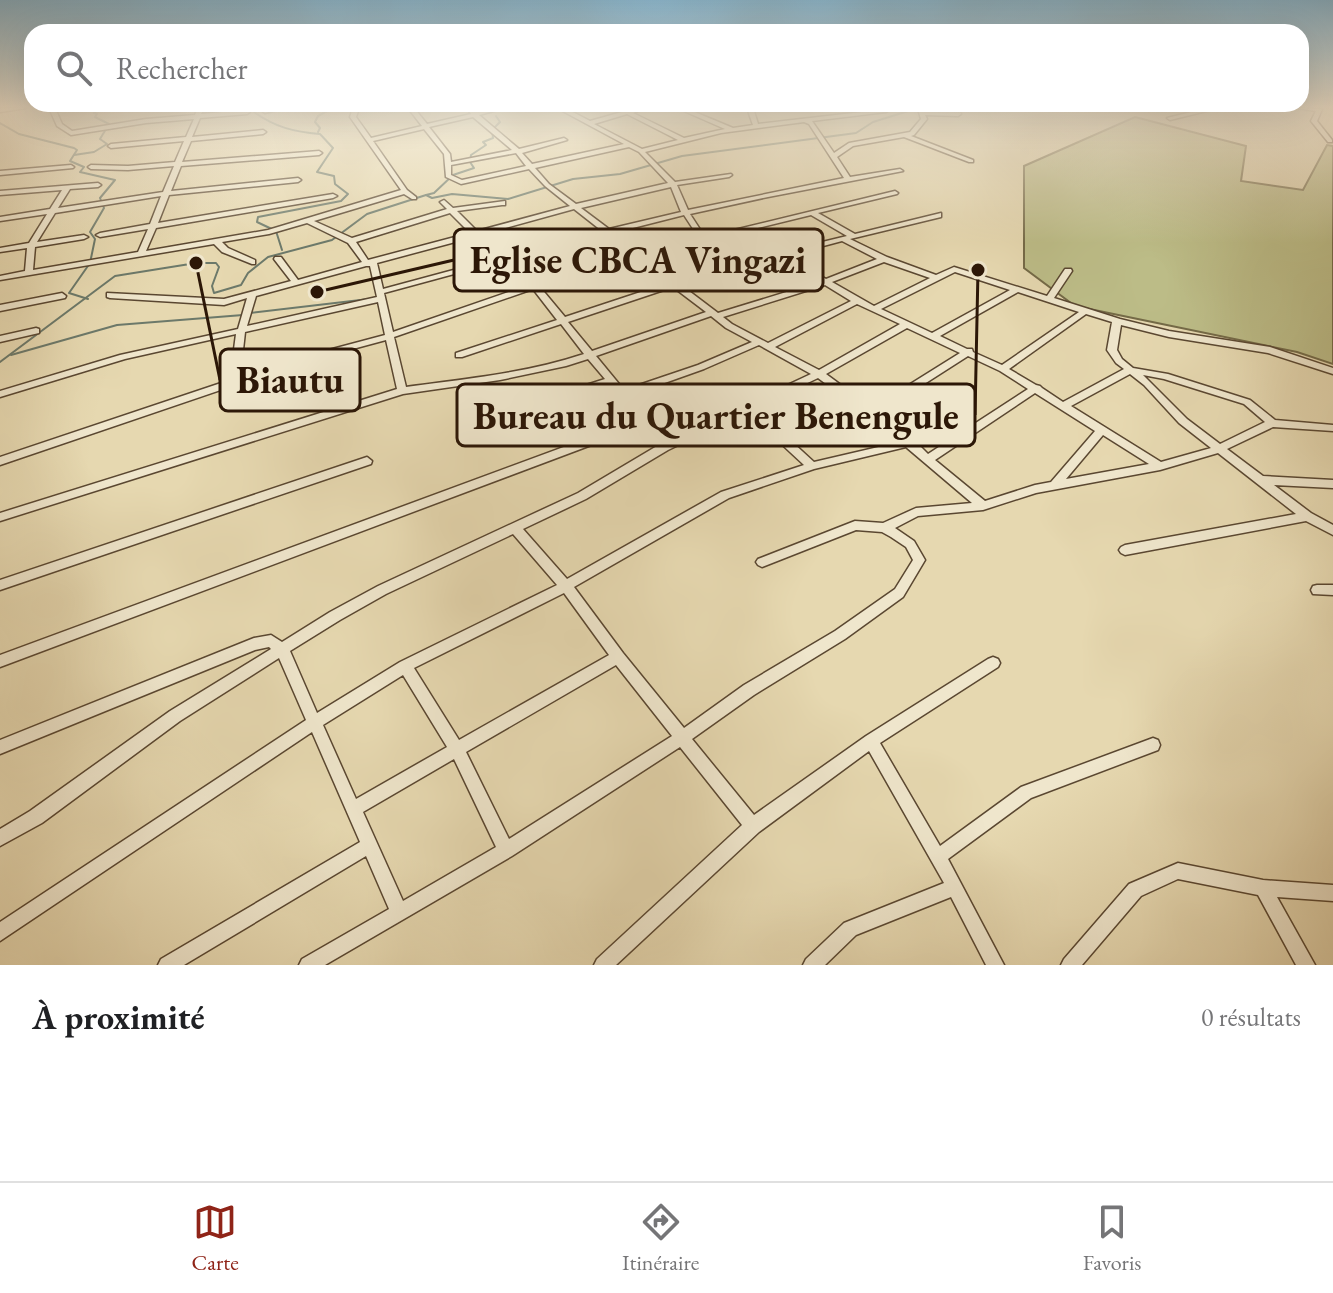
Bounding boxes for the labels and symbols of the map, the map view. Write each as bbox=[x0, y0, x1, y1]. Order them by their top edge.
callout: Eglise CBCA Vingazi bbox=[454, 229, 823, 291]
text: Eglise CBCA Vingazi bbox=[470, 235, 806, 284]
callout: Biautu bbox=[220, 349, 360, 411]
text: Biautu bbox=[236, 355, 344, 404]
callout: Bureau du Quartier Benengule bbox=[457, 384, 975, 446]
text: Bureau du Quartier Benengule bbox=[473, 391, 959, 440]

